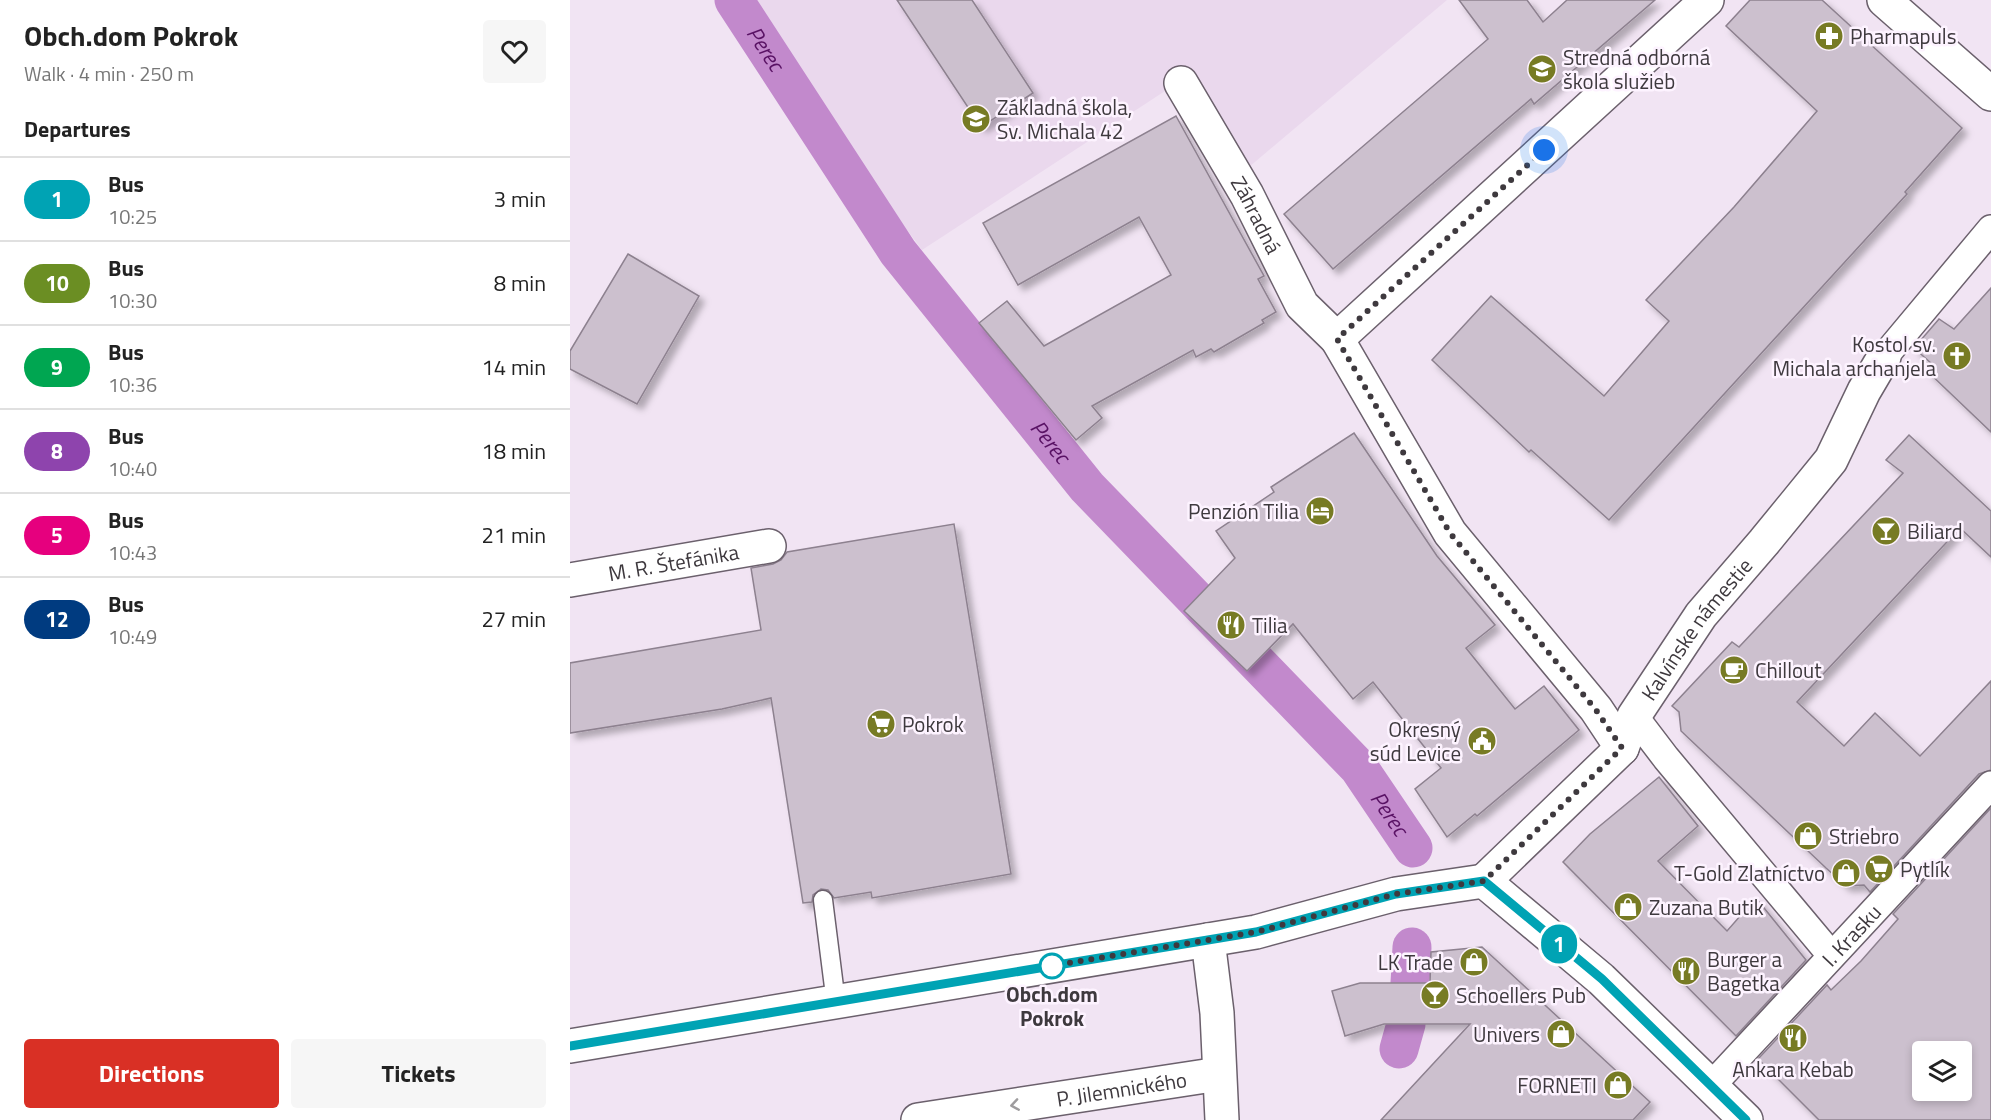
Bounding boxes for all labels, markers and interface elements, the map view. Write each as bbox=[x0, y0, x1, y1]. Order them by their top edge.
text: Obch.dom Pokrok bbox=[24, 14, 238, 57]
water label: Perec bbox=[738, 19, 794, 80]
button: heart bbox=[483, 20, 546, 83]
pharmacy icon: Pharmapuls bbox=[1813, 20, 1845, 52]
place label: Pharmapuls bbox=[1850, 20, 1956, 52]
place label: Stredná odborná škola služieb bbox=[1563, 41, 1711, 97]
school or university icon: Stredná odborná škola služieb bbox=[1526, 53, 1558, 85]
text: Walk · 4 min · 250 m bbox=[24, 58, 194, 89]
place label: Základná škola, Sv. Michala 42 bbox=[997, 91, 1132, 147]
school or university icon: Základná škola, Sv. Michala 42 bbox=[960, 103, 992, 135]
text: Departures bbox=[24, 112, 131, 146]
your location bbox=[1529, 135, 1559, 165]
text: Bus bbox=[108, 167, 144, 201]
street label: Záhradná bbox=[1223, 170, 1290, 260]
text: 3 min bbox=[494, 182, 546, 216]
text: 1 bbox=[51, 183, 63, 215]
text: 10:25 bbox=[108, 201, 157, 232]
text: Bus bbox=[108, 251, 144, 285]
text: 8 min bbox=[494, 266, 546, 300]
text: 10 bbox=[45, 267, 69, 299]
text: 10:30 bbox=[108, 285, 157, 316]
place label: Kostol sv. Michala archanjela bbox=[1772, 328, 1936, 384]
text: Bus bbox=[108, 335, 144, 369]
church icon: Kostol sv. Michala archanjela bbox=[1941, 340, 1973, 372]
text: 14 min bbox=[481, 350, 546, 384]
text: 9 bbox=[51, 351, 63, 383]
text: 10:36 bbox=[108, 369, 157, 400]
water label: Perec bbox=[1022, 412, 1080, 473]
text: Bus bbox=[108, 419, 144, 453]
text: 18 min bbox=[481, 434, 546, 468]
text: 8 bbox=[51, 435, 63, 467]
text: 10:40 bbox=[108, 453, 157, 484]
place label: Penzión Tilia bbox=[1188, 495, 1299, 527]
hotel icon: Penzión Tilia bbox=[1304, 495, 1336, 527]
text: Bus bbox=[108, 503, 144, 537]
bar icon: Biliard bbox=[1870, 515, 1902, 547]
place label: Biliard bbox=[1907, 515, 1963, 547]
text: 21 min bbox=[481, 518, 546, 552]
text: 5 bbox=[51, 519, 63, 551]
street label: M. R. Štefánika bbox=[606, 535, 742, 589]
text: 10:43 bbox=[108, 537, 157, 568]
street label: Kalvínske námestie bbox=[1633, 551, 1760, 707]
text: Bus bbox=[108, 587, 144, 621]
text: 27 min bbox=[481, 602, 546, 636]
text: 12 bbox=[45, 603, 69, 635]
restaurant icon: Tilia bbox=[1215, 609, 1247, 641]
place label: Tilia bbox=[1252, 609, 1288, 641]
text: 10:49 bbox=[108, 621, 157, 652]
cafe icon: Chillout bbox=[1718, 654, 1750, 686]
place label: Chillout bbox=[1755, 654, 1822, 686]
supermarket icon: Pokrok bbox=[865, 708, 897, 740]
place label: Pokrok bbox=[902, 708, 964, 740]
place label: Okresný súd Levice bbox=[1370, 713, 1461, 769]
public building icon: Okresný súd Levice bbox=[1466, 725, 1498, 757]
water label: Perec bbox=[1362, 784, 1418, 844]
shop icon: Striebro bbox=[1792, 820, 1824, 852]
place label: Striebro bbox=[1829, 820, 1899, 852]
supermarket icon: Pytlík bbox=[1863, 853, 1895, 885]
place label: Pytlík bbox=[1900, 853, 1950, 885]
place label: T-Gold Zlatníctvo bbox=[1674, 857, 1825, 889]
shop icon: T-Gold Zlatníctvo bbox=[1830, 857, 1862, 889]
shop icon: Zuzana Butik bbox=[1612, 891, 1644, 923]
place label: Zuzana Butik bbox=[1649, 891, 1764, 923]
street label: I. Krasku bbox=[1814, 897, 1889, 974]
line badge: 1 bbox=[1540, 924, 1578, 964]
text: 1 bbox=[1553, 928, 1565, 960]
place label: Burger a Bagetka bbox=[1707, 943, 1782, 999]
place label: LK Trade bbox=[1378, 946, 1453, 978]
shop icon: LK Trade bbox=[1458, 946, 1490, 978]
marker: Obch.dom Pokrok bbox=[1039, 953, 1065, 979]
restaurant icon: Burger a Bagetka bbox=[1670, 955, 1702, 987]
place label: Obch.dom Pokrok bbox=[1006, 978, 1098, 1034]
bar icon: Schoellers Pub bbox=[1419, 979, 1451, 1011]
place label: Schoellers Pub bbox=[1456, 979, 1586, 1011]
place label: Univers bbox=[1473, 1018, 1540, 1050]
shop icon: Univers bbox=[1545, 1018, 1577, 1050]
restaurant icon: Ankara Kebab bbox=[1777, 1022, 1809, 1054]
button: Directions bbox=[24, 1039, 279, 1108]
button: Tickets bbox=[291, 1039, 546, 1108]
map controls bbox=[1912, 1041, 1972, 1101]
button: layers bbox=[1912, 1041, 1972, 1101]
place label: Ankara Kebab bbox=[1732, 1053, 1854, 1085]
street label: P. Jilemnického bbox=[1054, 1063, 1189, 1115]
place label: FORNETI bbox=[1517, 1069, 1597, 1101]
shop icon: FORNETI bbox=[1602, 1069, 1634, 1101]
one-way arrow bbox=[1011, 1099, 1020, 1111]

